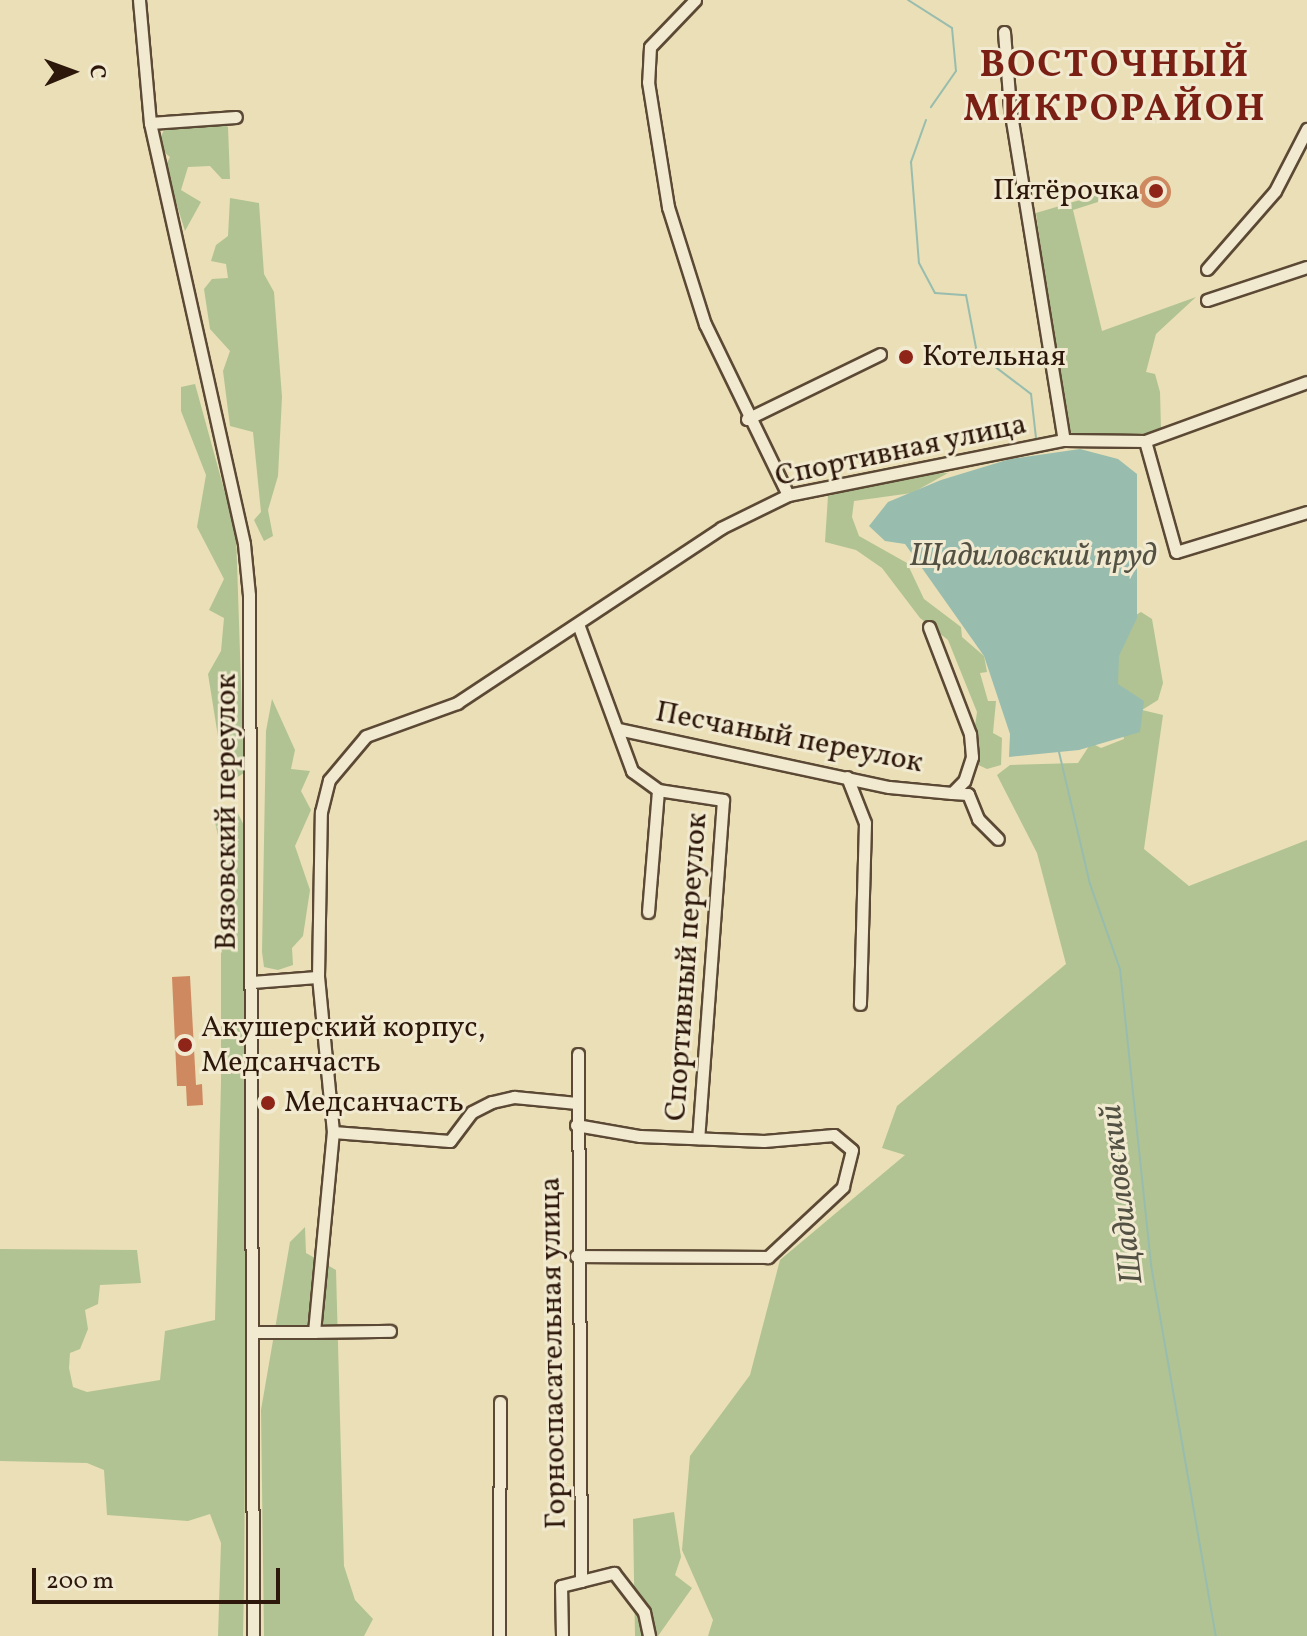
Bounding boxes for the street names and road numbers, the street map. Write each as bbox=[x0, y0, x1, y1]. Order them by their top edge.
street label: Спортивная улица bbox=[772, 407, 1030, 495]
street label: Вязовский переулок bbox=[209, 674, 245, 950]
street label: Песчаный переулок bbox=[652, 694, 926, 782]
street label: Спортивный переулок bbox=[658, 812, 716, 1122]
street label: Горноспасательная улица bbox=[533, 1176, 575, 1530]

